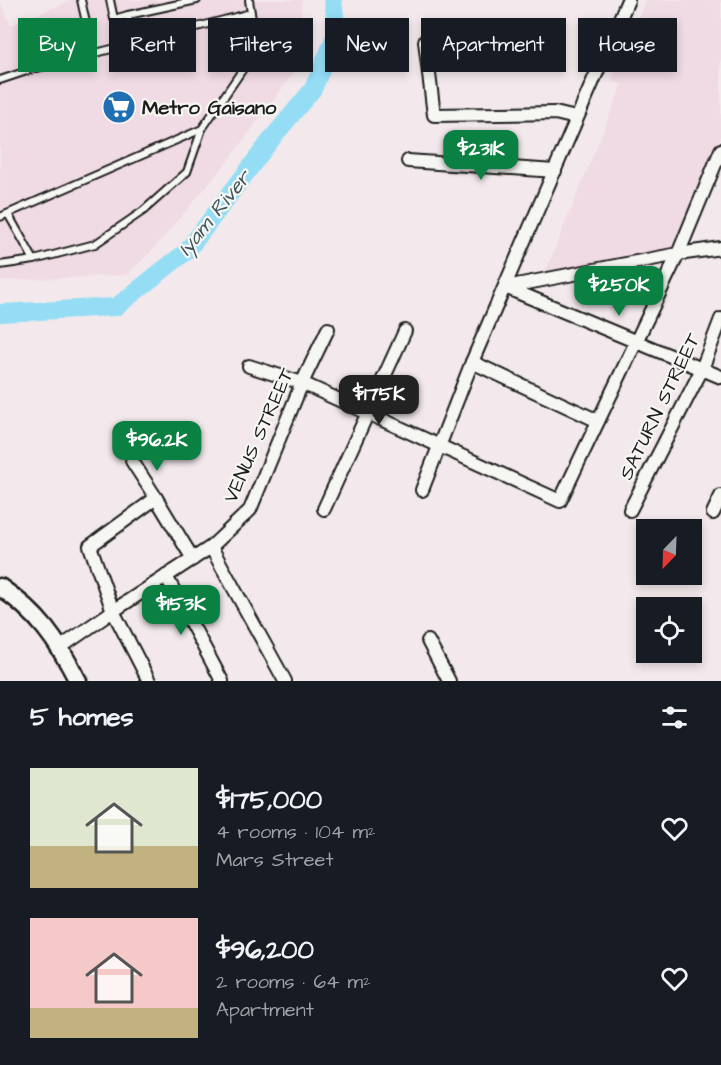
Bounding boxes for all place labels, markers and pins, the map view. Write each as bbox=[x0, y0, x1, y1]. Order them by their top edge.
supermarket icon: Metro Gaisano bbox=[101, 89, 137, 125]
place label: Metro Gaisano bbox=[142, 94, 277, 122]
pin: $231K bbox=[439, 130, 523, 181]
pin: $250K bbox=[577, 266, 661, 317]
pin: $175K bbox=[337, 375, 421, 426]
pin: $96.2K bbox=[108, 421, 206, 472]
pin: $153K bbox=[139, 585, 223, 636]

